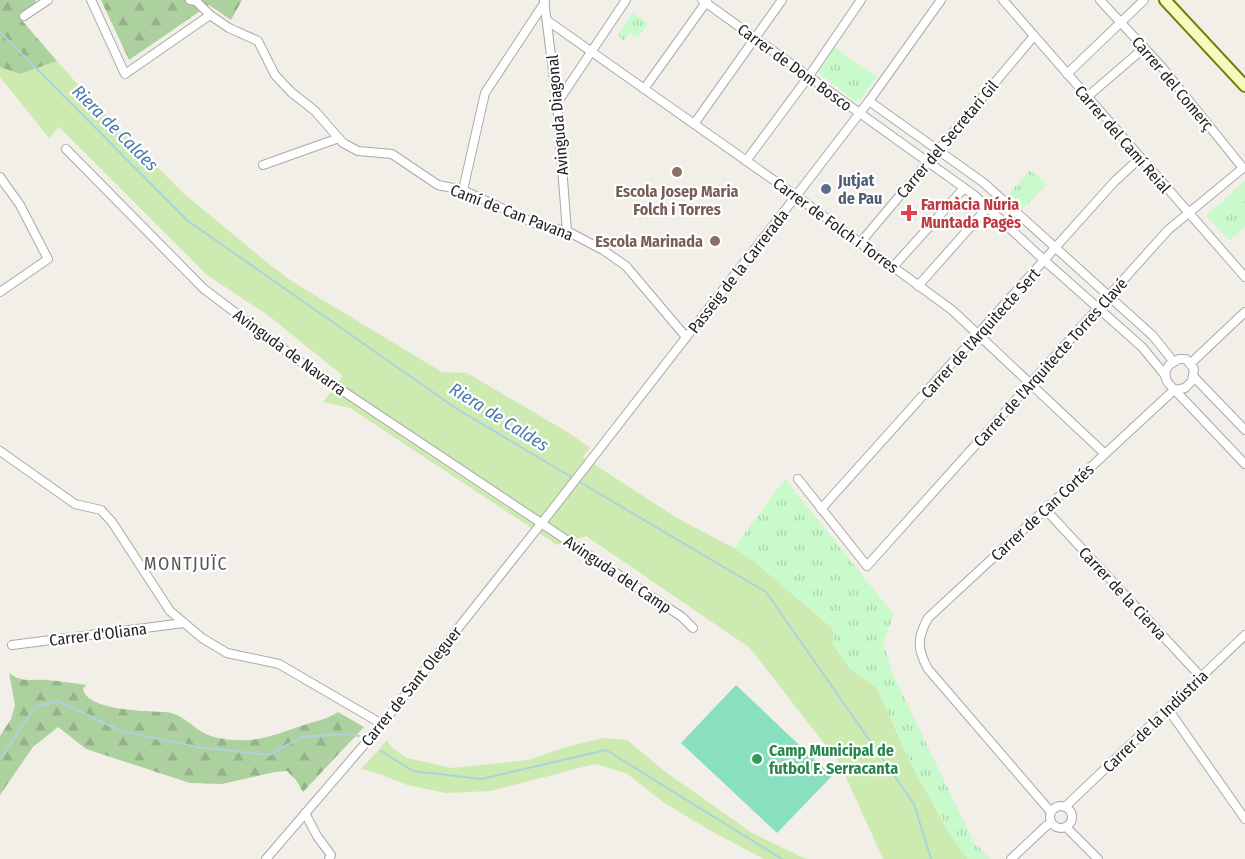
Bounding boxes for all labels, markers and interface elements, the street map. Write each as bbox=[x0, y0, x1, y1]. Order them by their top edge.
street label: Carrer de Dom Bosco bbox=[734, 20, 856, 115]
street label: Carrer del Comerç bbox=[1128, 33, 1217, 134]
street label: Avinguda Diagonal bbox=[543, 54, 572, 176]
street label: Carrer del Secretari Gil bbox=[893, 77, 1002, 202]
water label: Riera de Caldes bbox=[67, 80, 163, 176]
street label: Carrer del Camí Reial bbox=[1071, 82, 1175, 197]
marker: Escola Josep Maria Folch i Torres bbox=[670, 165, 684, 179]
place label: Jutjat de Pau bbox=[837, 171, 882, 208]
street label: Carrer de Folch i Torres bbox=[769, 174, 902, 277]
street label: Camí de Can Pavana bbox=[448, 180, 576, 245]
place label: Escola Josep Maria Folch i Torres bbox=[615, 182, 739, 219]
marker: Jutjat de Pau bbox=[819, 182, 833, 196]
place label: Farmàcia Núria Muntada Pagès bbox=[921, 195, 1021, 232]
street label: Passeig de la Carrerada bbox=[684, 206, 793, 337]
marker: Farmàcia Núria Muntada Pagès bbox=[902, 206, 916, 220]
place label: Escola Marinada bbox=[595, 232, 703, 251]
marker: Escola Marinada bbox=[708, 234, 722, 248]
street label: Carrer de l'Arquitecte Sert bbox=[917, 264, 1044, 402]
street label: Carrer de l'Arquitecte Torres Clavé bbox=[970, 274, 1131, 451]
street label: Avinguda de Navarra bbox=[230, 305, 350, 400]
water label: Riera de Caldes bbox=[445, 378, 553, 456]
street label: Carrer de Can Cortés bbox=[987, 460, 1098, 565]
street label: Avinguda del Camp bbox=[561, 532, 675, 617]
street label: Carrer de la Cierva bbox=[1075, 543, 1171, 644]
district label: MONTJUÏC bbox=[144, 553, 228, 575]
street label: Carrer d'Oliana bbox=[48, 619, 148, 650]
street label: Carrer de Sant Oleguer bbox=[357, 622, 466, 750]
street label: Carrer de la Indústria bbox=[1099, 666, 1212, 776]
place label: Camp Municipal de futbol F. Serracanta bbox=[769, 741, 898, 778]
marker: Camp Municipal de futbol F. Serracanta bbox=[750, 752, 764, 766]

